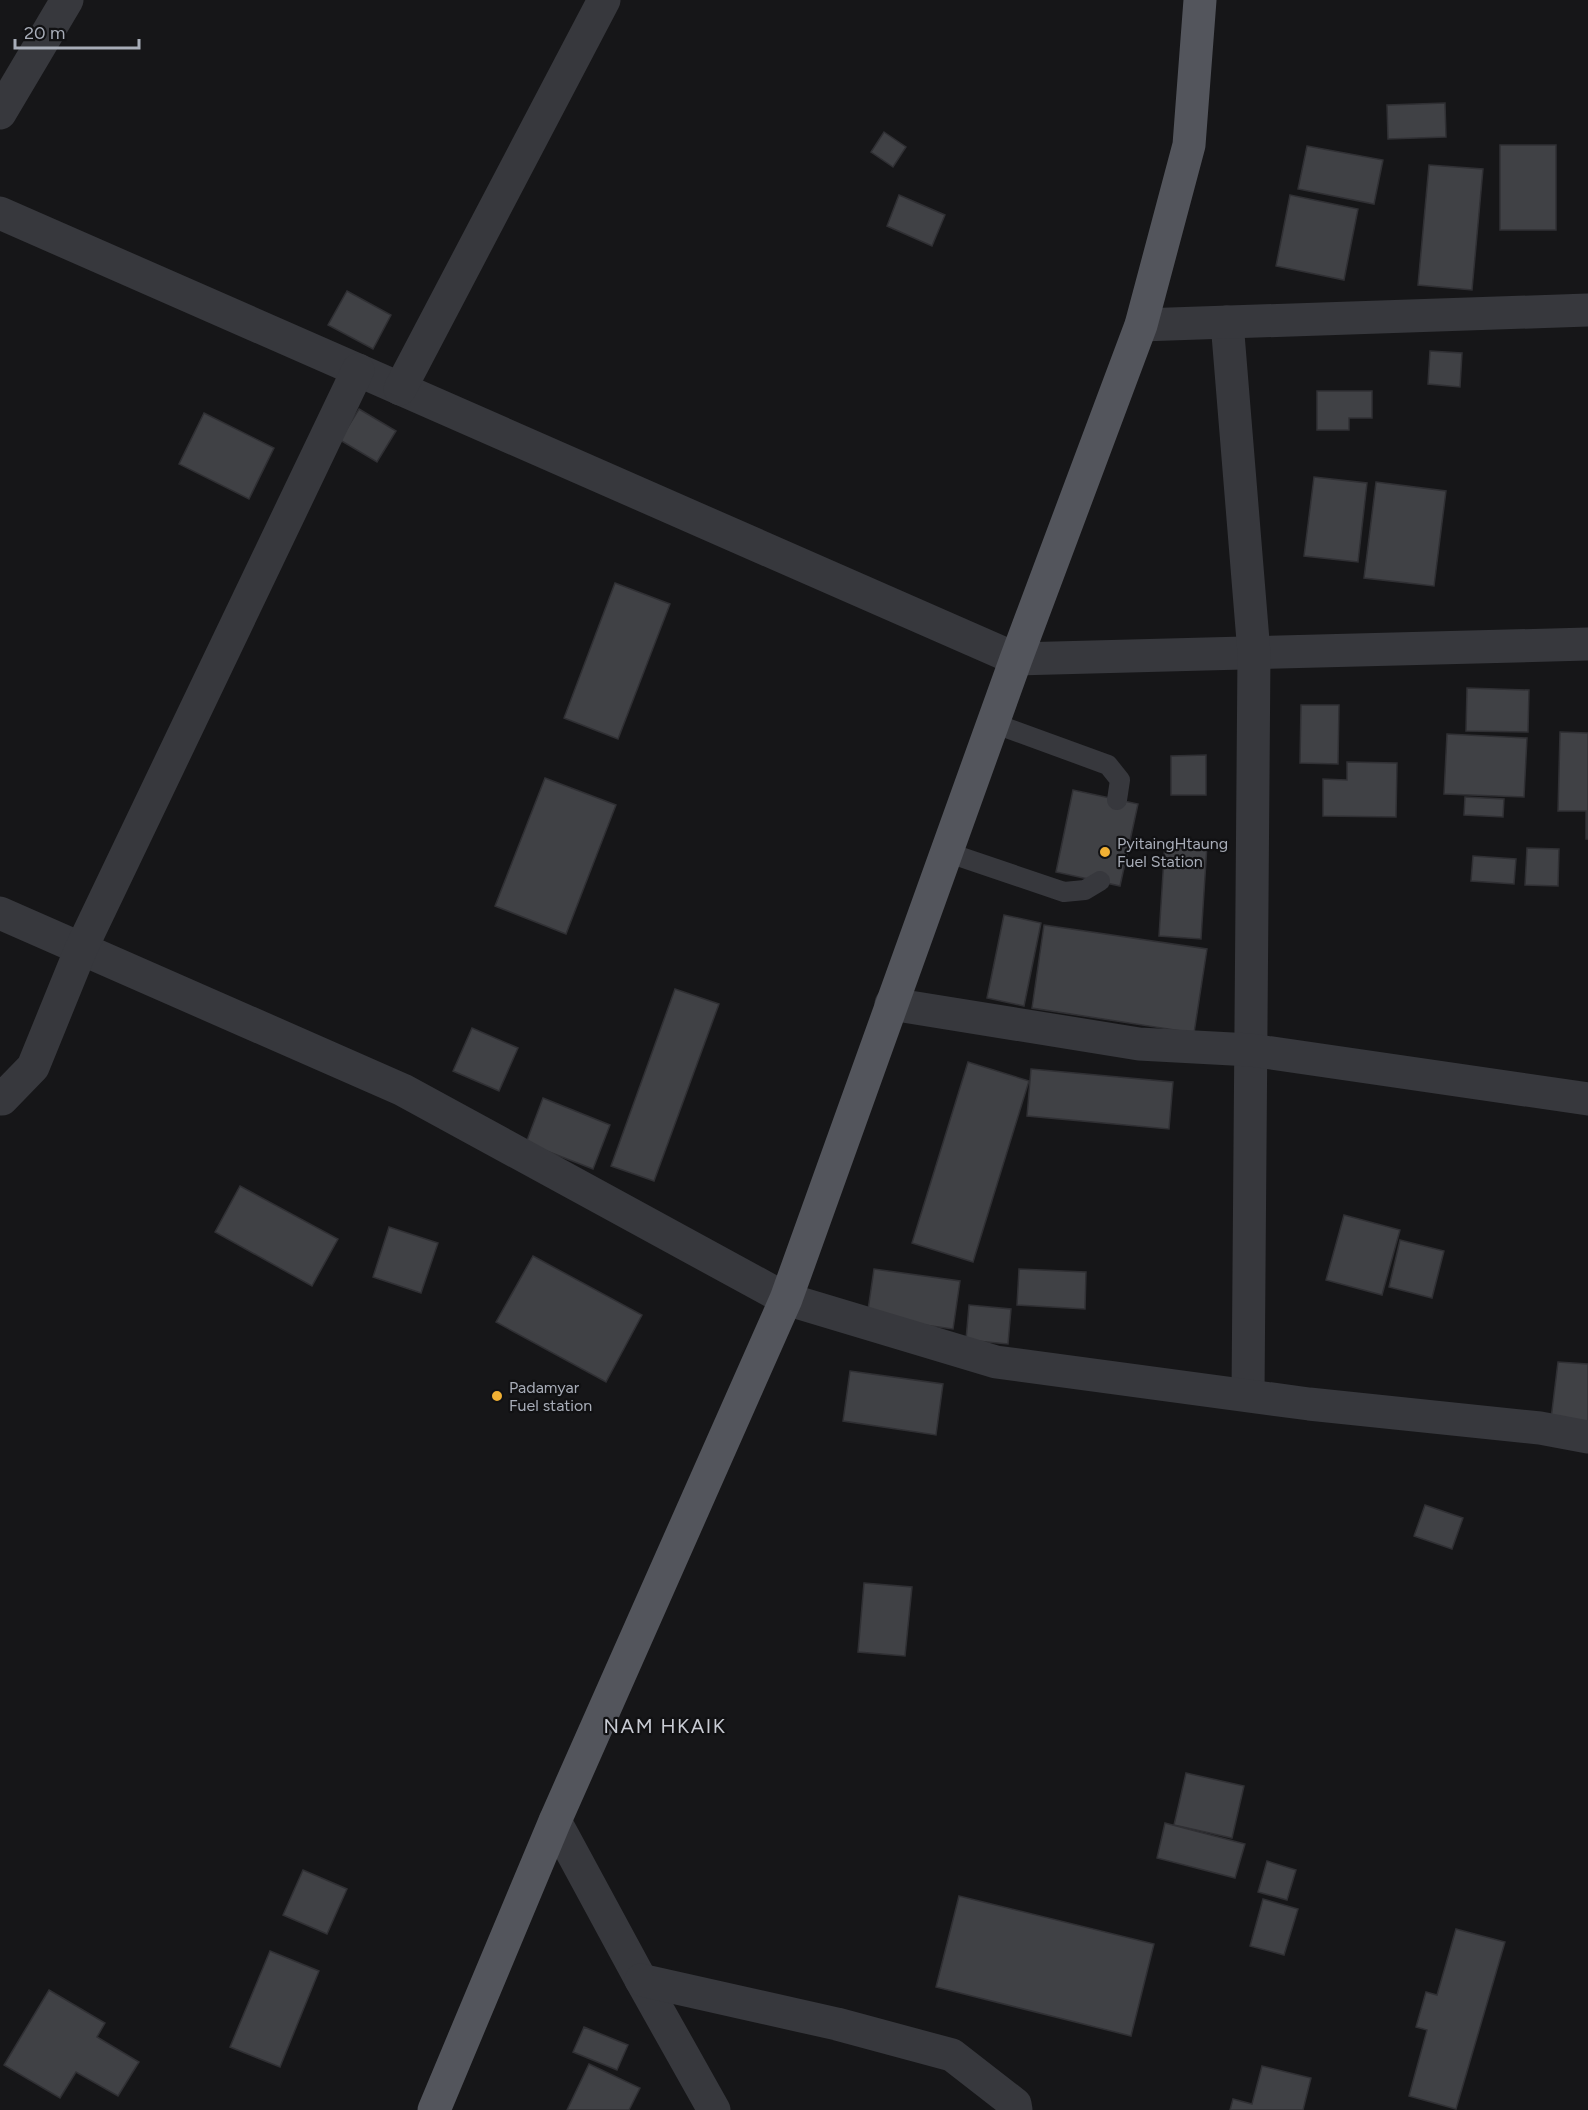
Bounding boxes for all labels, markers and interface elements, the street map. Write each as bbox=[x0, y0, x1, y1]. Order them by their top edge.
scale bar bbox=[15, 12, 140, 50]
text: 20 m bbox=[24, 22, 65, 44]
place label: PyitaingHtaung Fuel Station bbox=[1117, 834, 1228, 871]
marker: PyitaingHtaung Fuel Station bbox=[1098, 845, 1112, 859]
place label: Padamyar Fuel station bbox=[509, 1378, 592, 1415]
marker: Padamyar Fuel station bbox=[490, 1389, 504, 1403]
district label: NAM HKAIK bbox=[604, 1714, 726, 1738]

